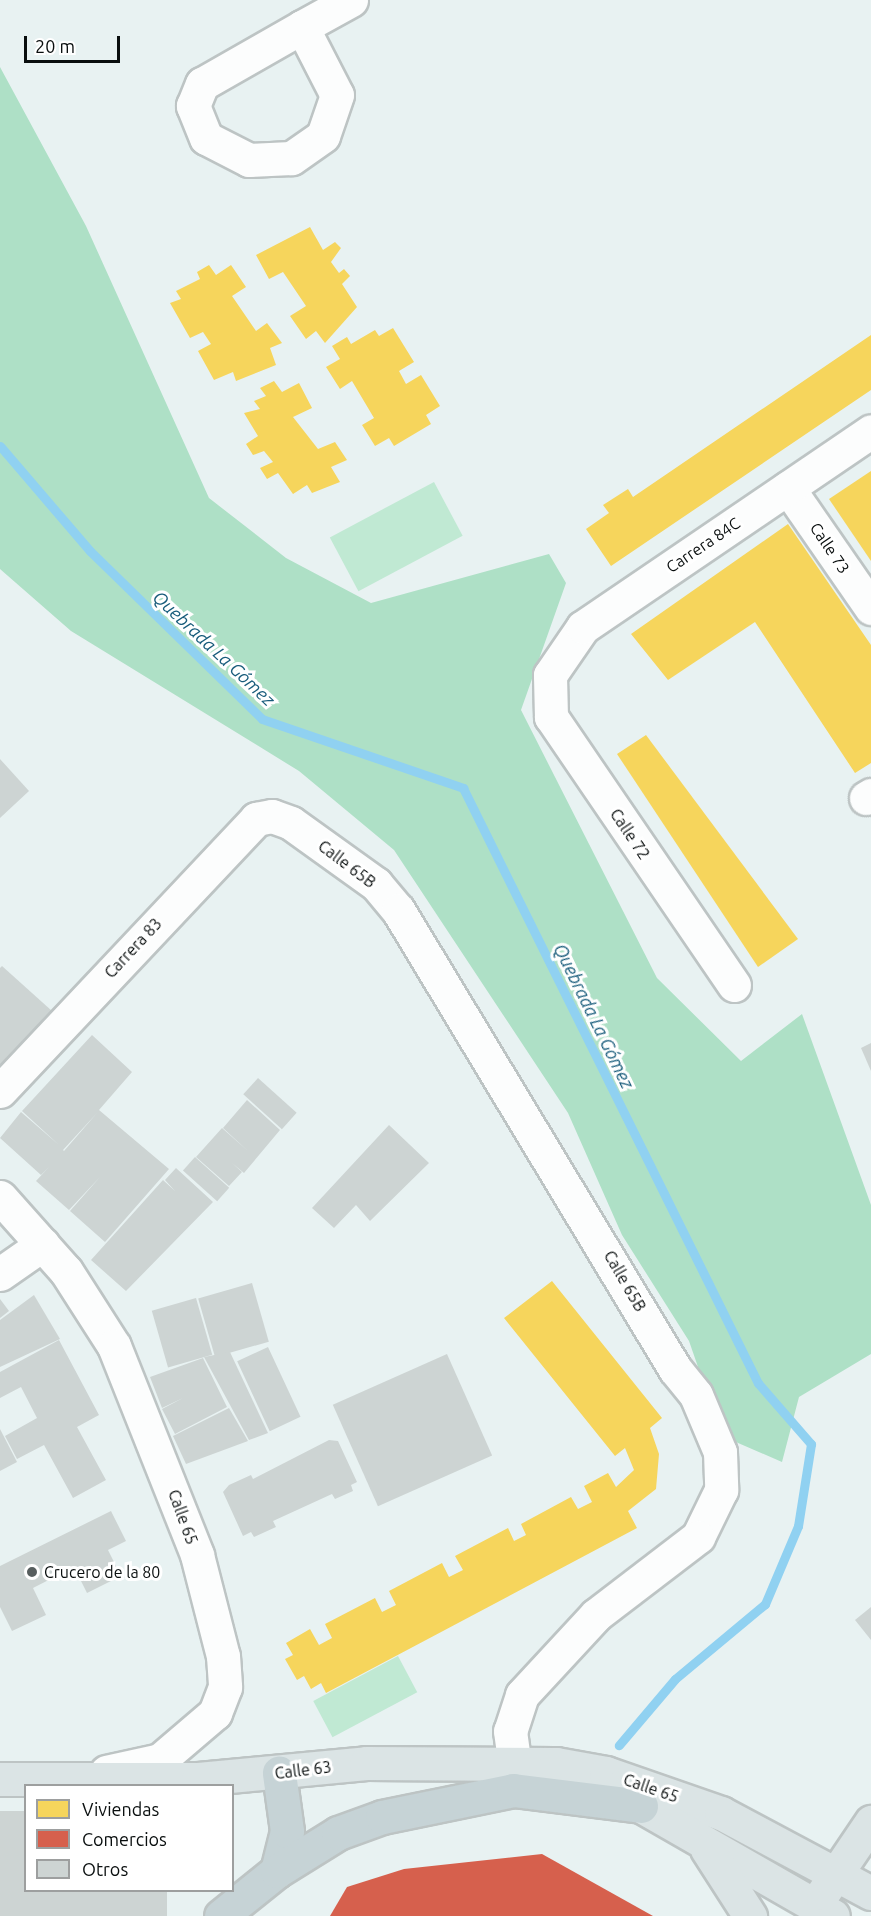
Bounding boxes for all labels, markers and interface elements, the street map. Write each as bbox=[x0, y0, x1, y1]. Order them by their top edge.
scale bar bbox=[27, 24, 123, 62]
text: 20 m bbox=[35, 36, 75, 56]
street label: Carrera 84C bbox=[662, 513, 744, 577]
street label: Calle 73 bbox=[806, 519, 854, 577]
water label: Quebrada La Gómez bbox=[149, 586, 279, 710]
street label: Calle 72 bbox=[606, 805, 654, 863]
street label: Calle 65B bbox=[314, 836, 380, 892]
street label: Carrera 83 bbox=[100, 914, 166, 982]
water label: Quebrada La Gómez bbox=[550, 940, 638, 1092]
street label: Calle 65B bbox=[600, 1247, 650, 1315]
street label: Calle 65 bbox=[164, 1487, 202, 1547]
place label: Crucero de la 80 bbox=[44, 1562, 160, 1582]
marker: Crucero de la 80 bbox=[25, 1565, 39, 1579]
street label: Calle 63 bbox=[274, 1757, 332, 1783]
street label: Calle 65 bbox=[621, 1770, 681, 1806]
legend bbox=[24, 1784, 234, 1892]
text: Viviendas bbox=[82, 1799, 159, 1819]
text: Comercios bbox=[82, 1829, 167, 1849]
text: Otros bbox=[82, 1859, 128, 1879]

